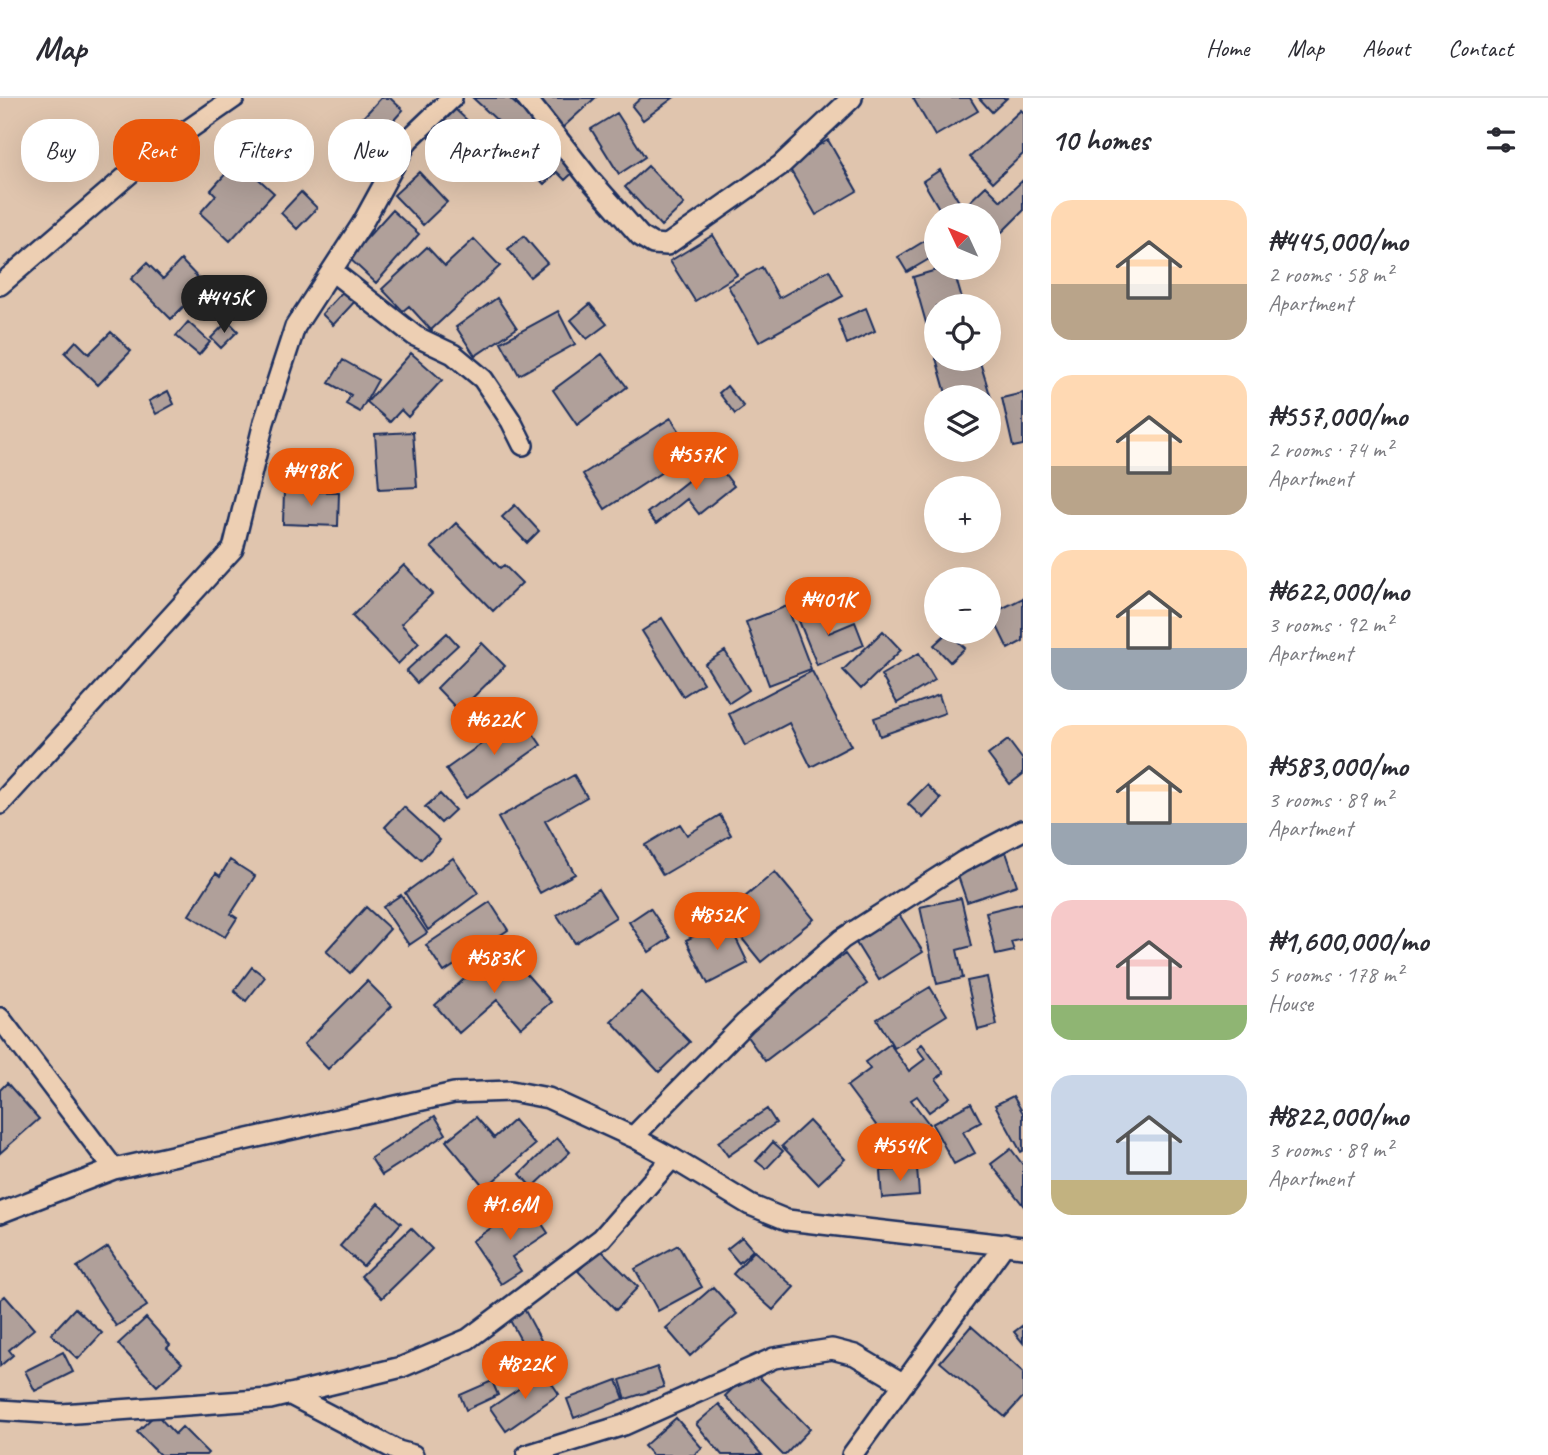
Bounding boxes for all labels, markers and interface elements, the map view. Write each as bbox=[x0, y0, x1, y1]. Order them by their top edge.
text: Map bbox=[35, 27, 86, 69]
text: Home bbox=[1206, 33, 1249, 63]
text: Map bbox=[1287, 33, 1324, 63]
text: About bbox=[1362, 33, 1410, 63]
text: Contact bbox=[1448, 33, 1513, 63]
chip: Buy bbox=[21, 119, 99, 182]
chip: Rent bbox=[113, 119, 200, 182]
chip: Filters bbox=[214, 119, 314, 182]
chip: New bbox=[328, 119, 411, 182]
chip: Apartment bbox=[425, 119, 561, 182]
text: 10 homes bbox=[1051, 121, 1149, 159]
icon: filters bbox=[1482, 121, 1520, 159]
north arrow bbox=[924, 203, 1001, 280]
map controls bbox=[924, 203, 1001, 644]
text: ₦445,000/mo bbox=[1268, 222, 1408, 260]
icon: home bbox=[1107, 228, 1191, 312]
text: 2 rooms · 58 m² bbox=[1268, 260, 1392, 289]
pin: ₦445K bbox=[175, 275, 273, 335]
text: ₦445K bbox=[197, 283, 251, 312]
text: Apartment bbox=[1268, 289, 1353, 318]
button: locate bbox=[924, 294, 1001, 371]
button: layers bbox=[924, 385, 1001, 462]
text: ₦557,000/mo bbox=[1268, 397, 1407, 435]
icon: home bbox=[1107, 403, 1191, 487]
pin: ₦557K bbox=[647, 432, 745, 492]
text: 2 rooms · 74 m² bbox=[1268, 435, 1392, 464]
text: ₦557K bbox=[669, 440, 723, 469]
pin: ₦498K bbox=[262, 448, 360, 508]
text: ₦498K bbox=[284, 456, 338, 485]
text: Apartment bbox=[1268, 464, 1353, 493]
button: + bbox=[924, 476, 1001, 553]
button: − bbox=[924, 567, 1001, 644]
text: ₦622,000/mo bbox=[1268, 572, 1409, 610]
pin: ₦401K bbox=[779, 578, 877, 637]
icon: home bbox=[1107, 578, 1191, 662]
text: ₦401K bbox=[801, 585, 855, 614]
text: 3 rooms · 92 m² bbox=[1268, 610, 1392, 639]
text: Apartment bbox=[1268, 639, 1353, 668]
pin: ₦622K bbox=[445, 698, 543, 757]
text: ₦622K bbox=[467, 705, 521, 734]
text: ₦583,000/mo bbox=[1268, 747, 1408, 785]
icon: home bbox=[1107, 753, 1191, 837]
text: 3 rooms · 89 m² bbox=[1268, 785, 1392, 814]
text: Apartment bbox=[1268, 814, 1353, 843]
pin: ₦852K bbox=[668, 892, 766, 952]
text: ₦852K bbox=[690, 900, 744, 929]
text: ₦1,600,000/mo bbox=[1268, 922, 1428, 960]
icon: home bbox=[1107, 928, 1191, 1012]
pin: ₦583K bbox=[445, 936, 543, 995]
text: ₦583K bbox=[467, 943, 521, 972]
text: 5 rooms · 178 m² bbox=[1268, 960, 1403, 989]
text: House bbox=[1268, 989, 1313, 1018]
text: ₦822,000/mo bbox=[1268, 1097, 1408, 1135]
icon: home bbox=[1107, 1103, 1191, 1187]
pin: ₦554K bbox=[851, 1124, 949, 1183]
text: ₦554K bbox=[873, 1131, 927, 1160]
text: 3 rooms · 89 m² bbox=[1268, 1135, 1392, 1164]
text: Apartment bbox=[1268, 1164, 1353, 1193]
pin: ₦1.6M bbox=[461, 1182, 559, 1242]
text: ₦1.6M bbox=[483, 1190, 537, 1219]
pin: ₦822K bbox=[476, 1342, 574, 1401]
text: ₦822K bbox=[498, 1349, 552, 1378]

